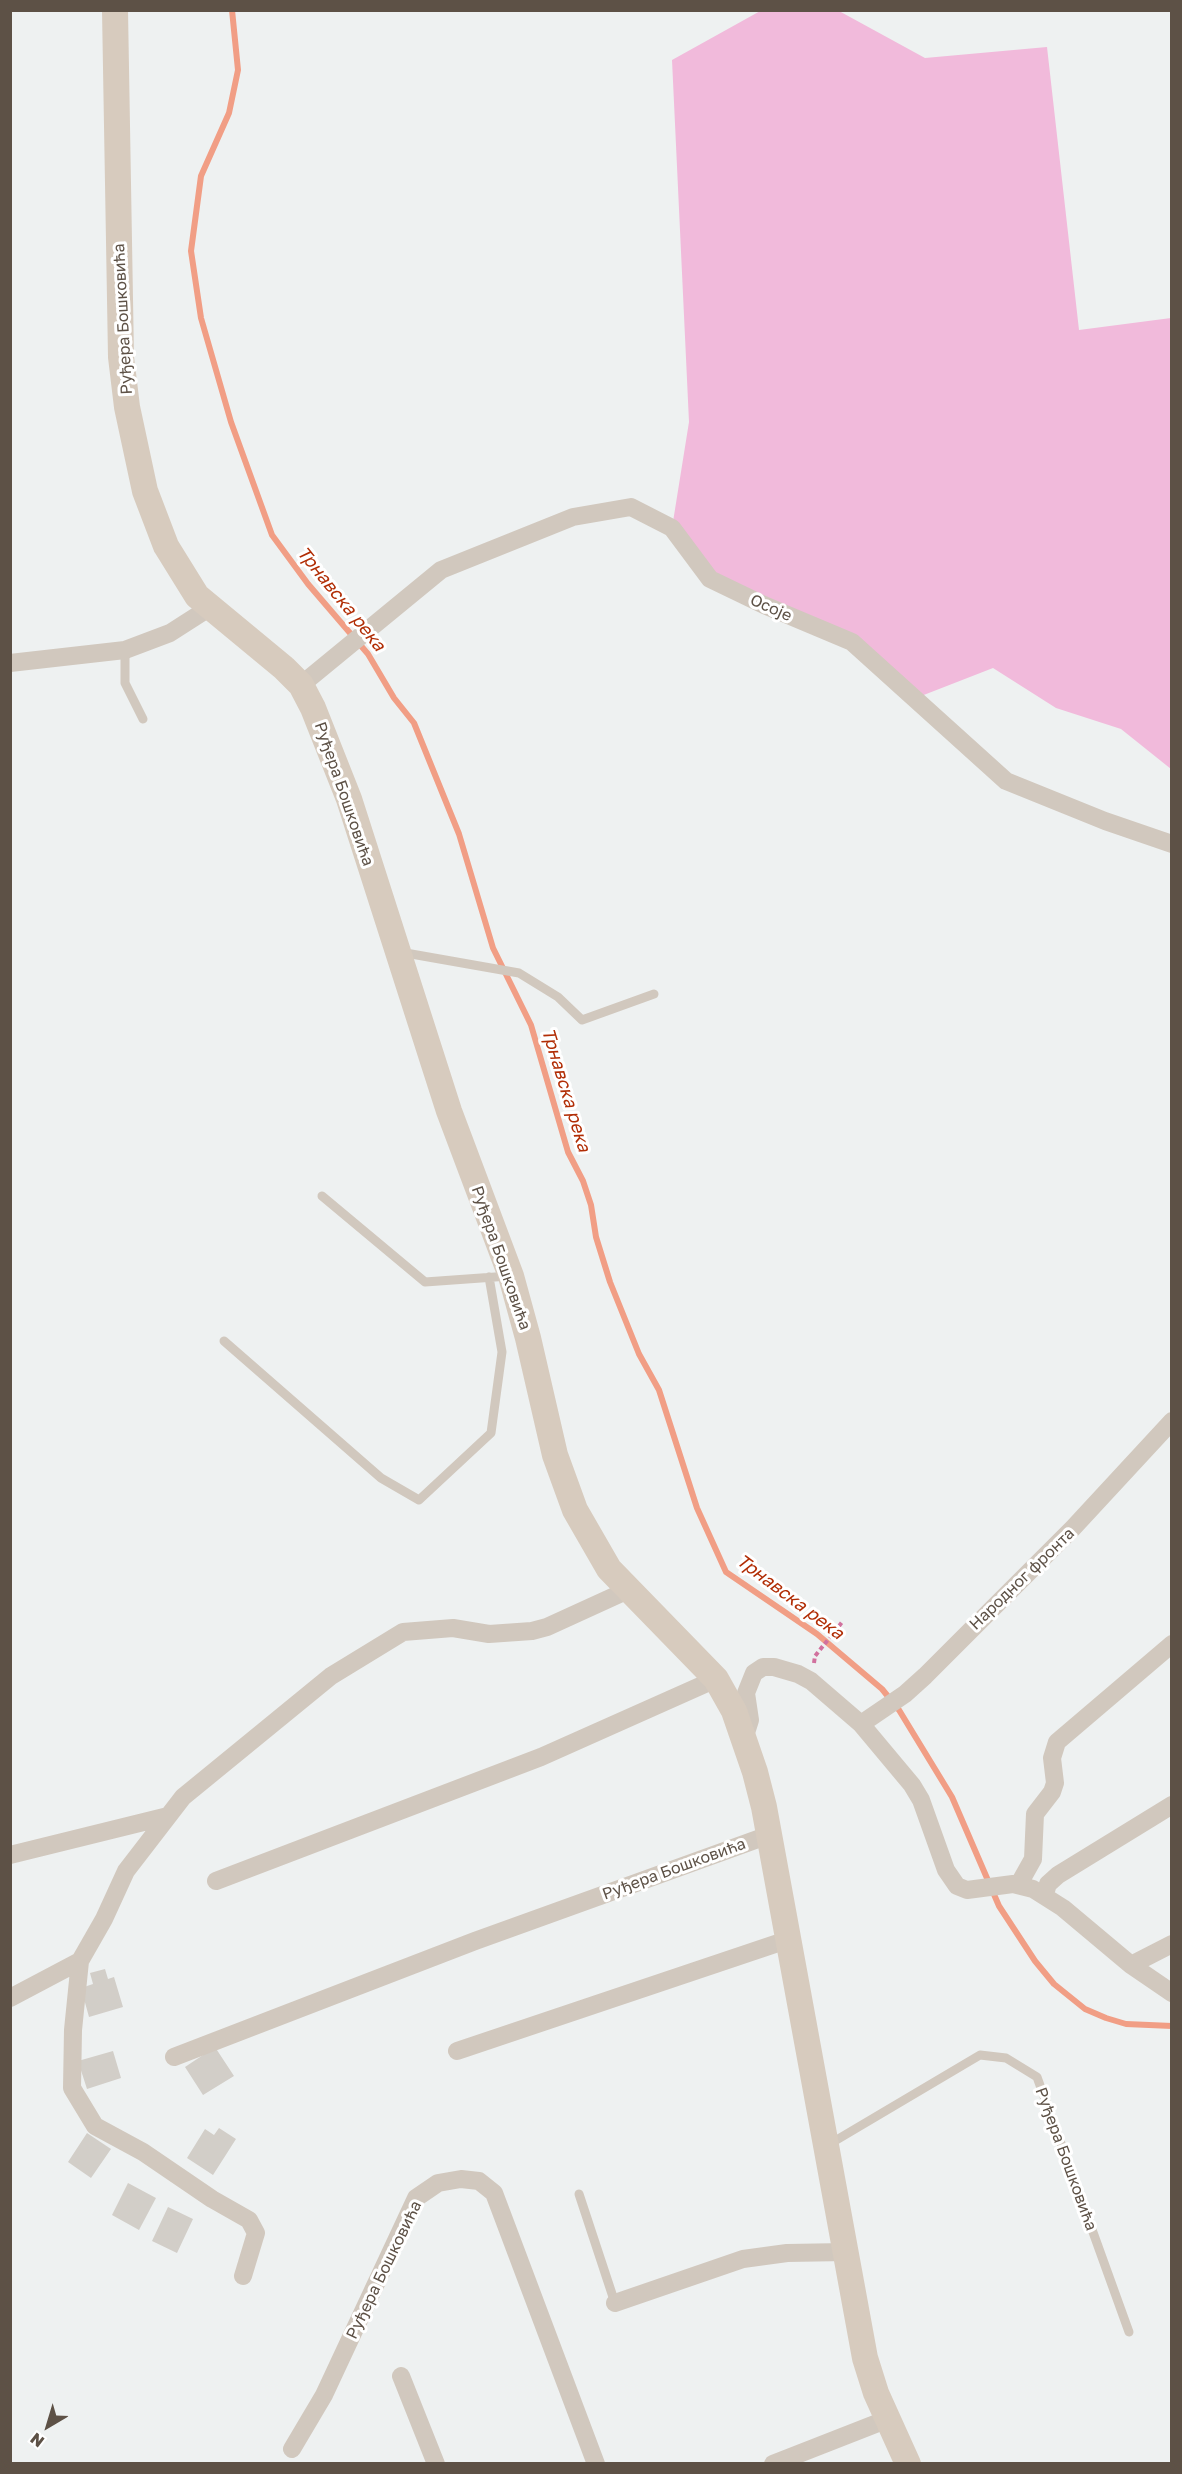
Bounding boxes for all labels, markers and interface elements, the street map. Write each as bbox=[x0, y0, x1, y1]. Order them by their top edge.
street label: Руђера Бошковића bbox=[109, 243, 137, 395]
water label: Трнавска река bbox=[292, 542, 390, 656]
street label: Осоје bbox=[747, 590, 795, 626]
street label: Руђера Бошковића bbox=[310, 719, 378, 869]
water label: Трнавска река bbox=[537, 1025, 595, 1155]
street label: Руђера Бошковића bbox=[467, 1183, 535, 1333]
street label: Народног фронта bbox=[966, 1524, 1078, 1634]
water label: Трнавска река bbox=[732, 1550, 848, 1644]
street label: Руђера Бошковића bbox=[600, 1834, 748, 1904]
street label: Руђера Бошковића bbox=[1031, 2085, 1101, 2233]
street label: Руђера Бошковића bbox=[342, 2198, 426, 2342]
north arrow bbox=[18, 2396, 78, 2456]
text: N bbox=[26, 2429, 48, 2452]

